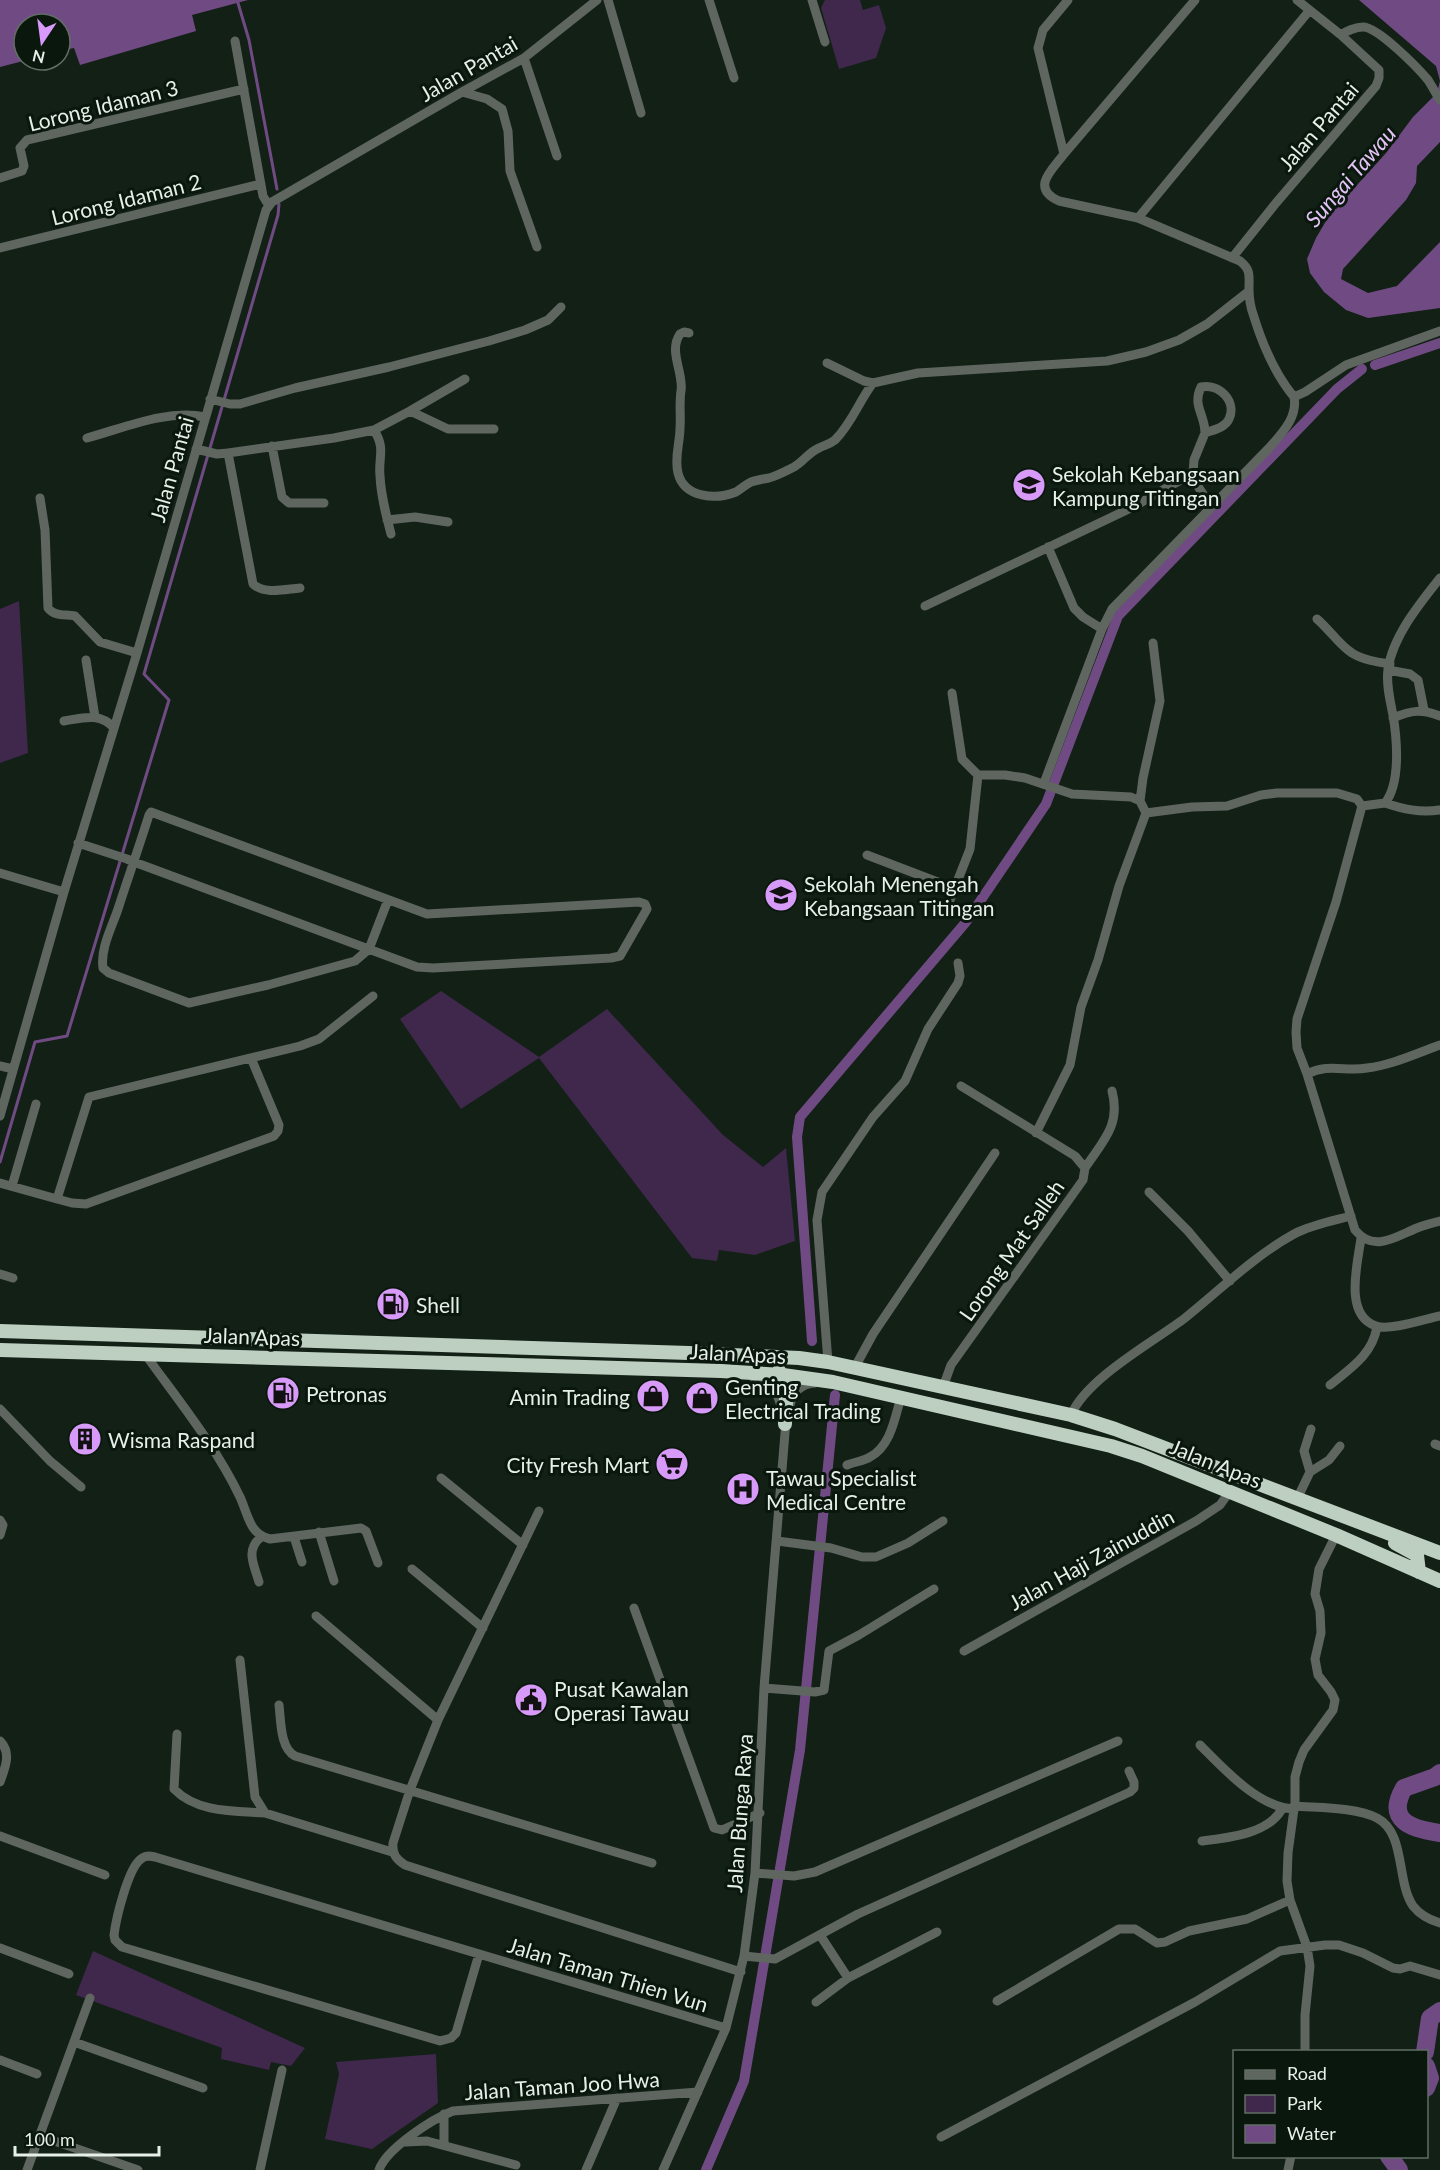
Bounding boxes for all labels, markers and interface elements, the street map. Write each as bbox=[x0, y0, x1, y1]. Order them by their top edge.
north arrow bbox=[12, 12, 72, 72]
street label: Jalan Pantai bbox=[415, 30, 521, 106]
text: N bbox=[30, 46, 47, 68]
street label: Lorong Idaman 3 bbox=[25, 74, 181, 136]
street label: Jalan Pantai bbox=[1273, 77, 1363, 175]
water label: Sungai Tawau bbox=[1299, 120, 1401, 232]
street label: Lorong Idaman 2 bbox=[48, 168, 204, 230]
street label: Jalan Pantai bbox=[144, 413, 198, 525]
place label: Sekolah Kebangsaan Kampung Titingan bbox=[1052, 461, 1240, 510]
school or university icon: Sekolah Kebangsaan Kampung Titingan bbox=[1011, 467, 1047, 503]
place label: Sekolah Menengah Kebangsaan Titingan bbox=[804, 871, 995, 920]
school or university icon: Sekolah Menengah Kebangsaan Titingan bbox=[763, 877, 799, 913]
street label: Lorong Mat Salleh bbox=[953, 1175, 1069, 1325]
fuel station icon: Shell bbox=[375, 1286, 411, 1322]
place label: Shell bbox=[416, 1292, 460, 1317]
street label: Jalan Apas bbox=[204, 1322, 300, 1350]
street label: Jalan Apas bbox=[689, 1338, 787, 1368]
place label: Genting Electrical Trading bbox=[725, 1374, 881, 1423]
fuel station icon: Petronas bbox=[265, 1375, 301, 1411]
shop icon: Amin Trading bbox=[635, 1378, 671, 1414]
shop icon: Genting Electrical Trading bbox=[684, 1380, 720, 1416]
place label: Petronas bbox=[306, 1381, 387, 1406]
place label: Amin Trading bbox=[510, 1384, 630, 1409]
building icon: Wisma Raspand bbox=[67, 1421, 103, 1457]
place label: Wisma Raspand bbox=[108, 1427, 255, 1452]
street label: Jalan Apas bbox=[1167, 1433, 1265, 1493]
supermarket icon: City Fresh Mart bbox=[654, 1446, 690, 1482]
place label: City Fresh Mart bbox=[506, 1452, 649, 1477]
place label: Tawau Specialist Medical Centre bbox=[766, 1465, 917, 1514]
hospital icon: Tawau Specialist Medical Centre bbox=[725, 1471, 761, 1507]
street label: Jalan Haji Zainuddin bbox=[1004, 1503, 1178, 1615]
place label: Pusat Kawalan Operasi Tawau bbox=[554, 1676, 689, 1725]
public building icon: Pusat Kawalan Operasi Tawau bbox=[513, 1682, 549, 1718]
street label: Jalan Bunga Raya bbox=[721, 1733, 757, 1893]
street label: Jalan Taman Thien Vun bbox=[505, 1932, 711, 2016]
legend bbox=[1233, 2050, 1428, 2158]
text: Road bbox=[1287, 2062, 1327, 2084]
street label: Jalan Taman Joo Hwa bbox=[463, 2066, 661, 2104]
text: Park bbox=[1287, 2092, 1323, 2114]
scale bar bbox=[15, 2119, 159, 2157]
text: Water bbox=[1287, 2122, 1336, 2144]
text: 100 m bbox=[24, 2128, 75, 2150]

